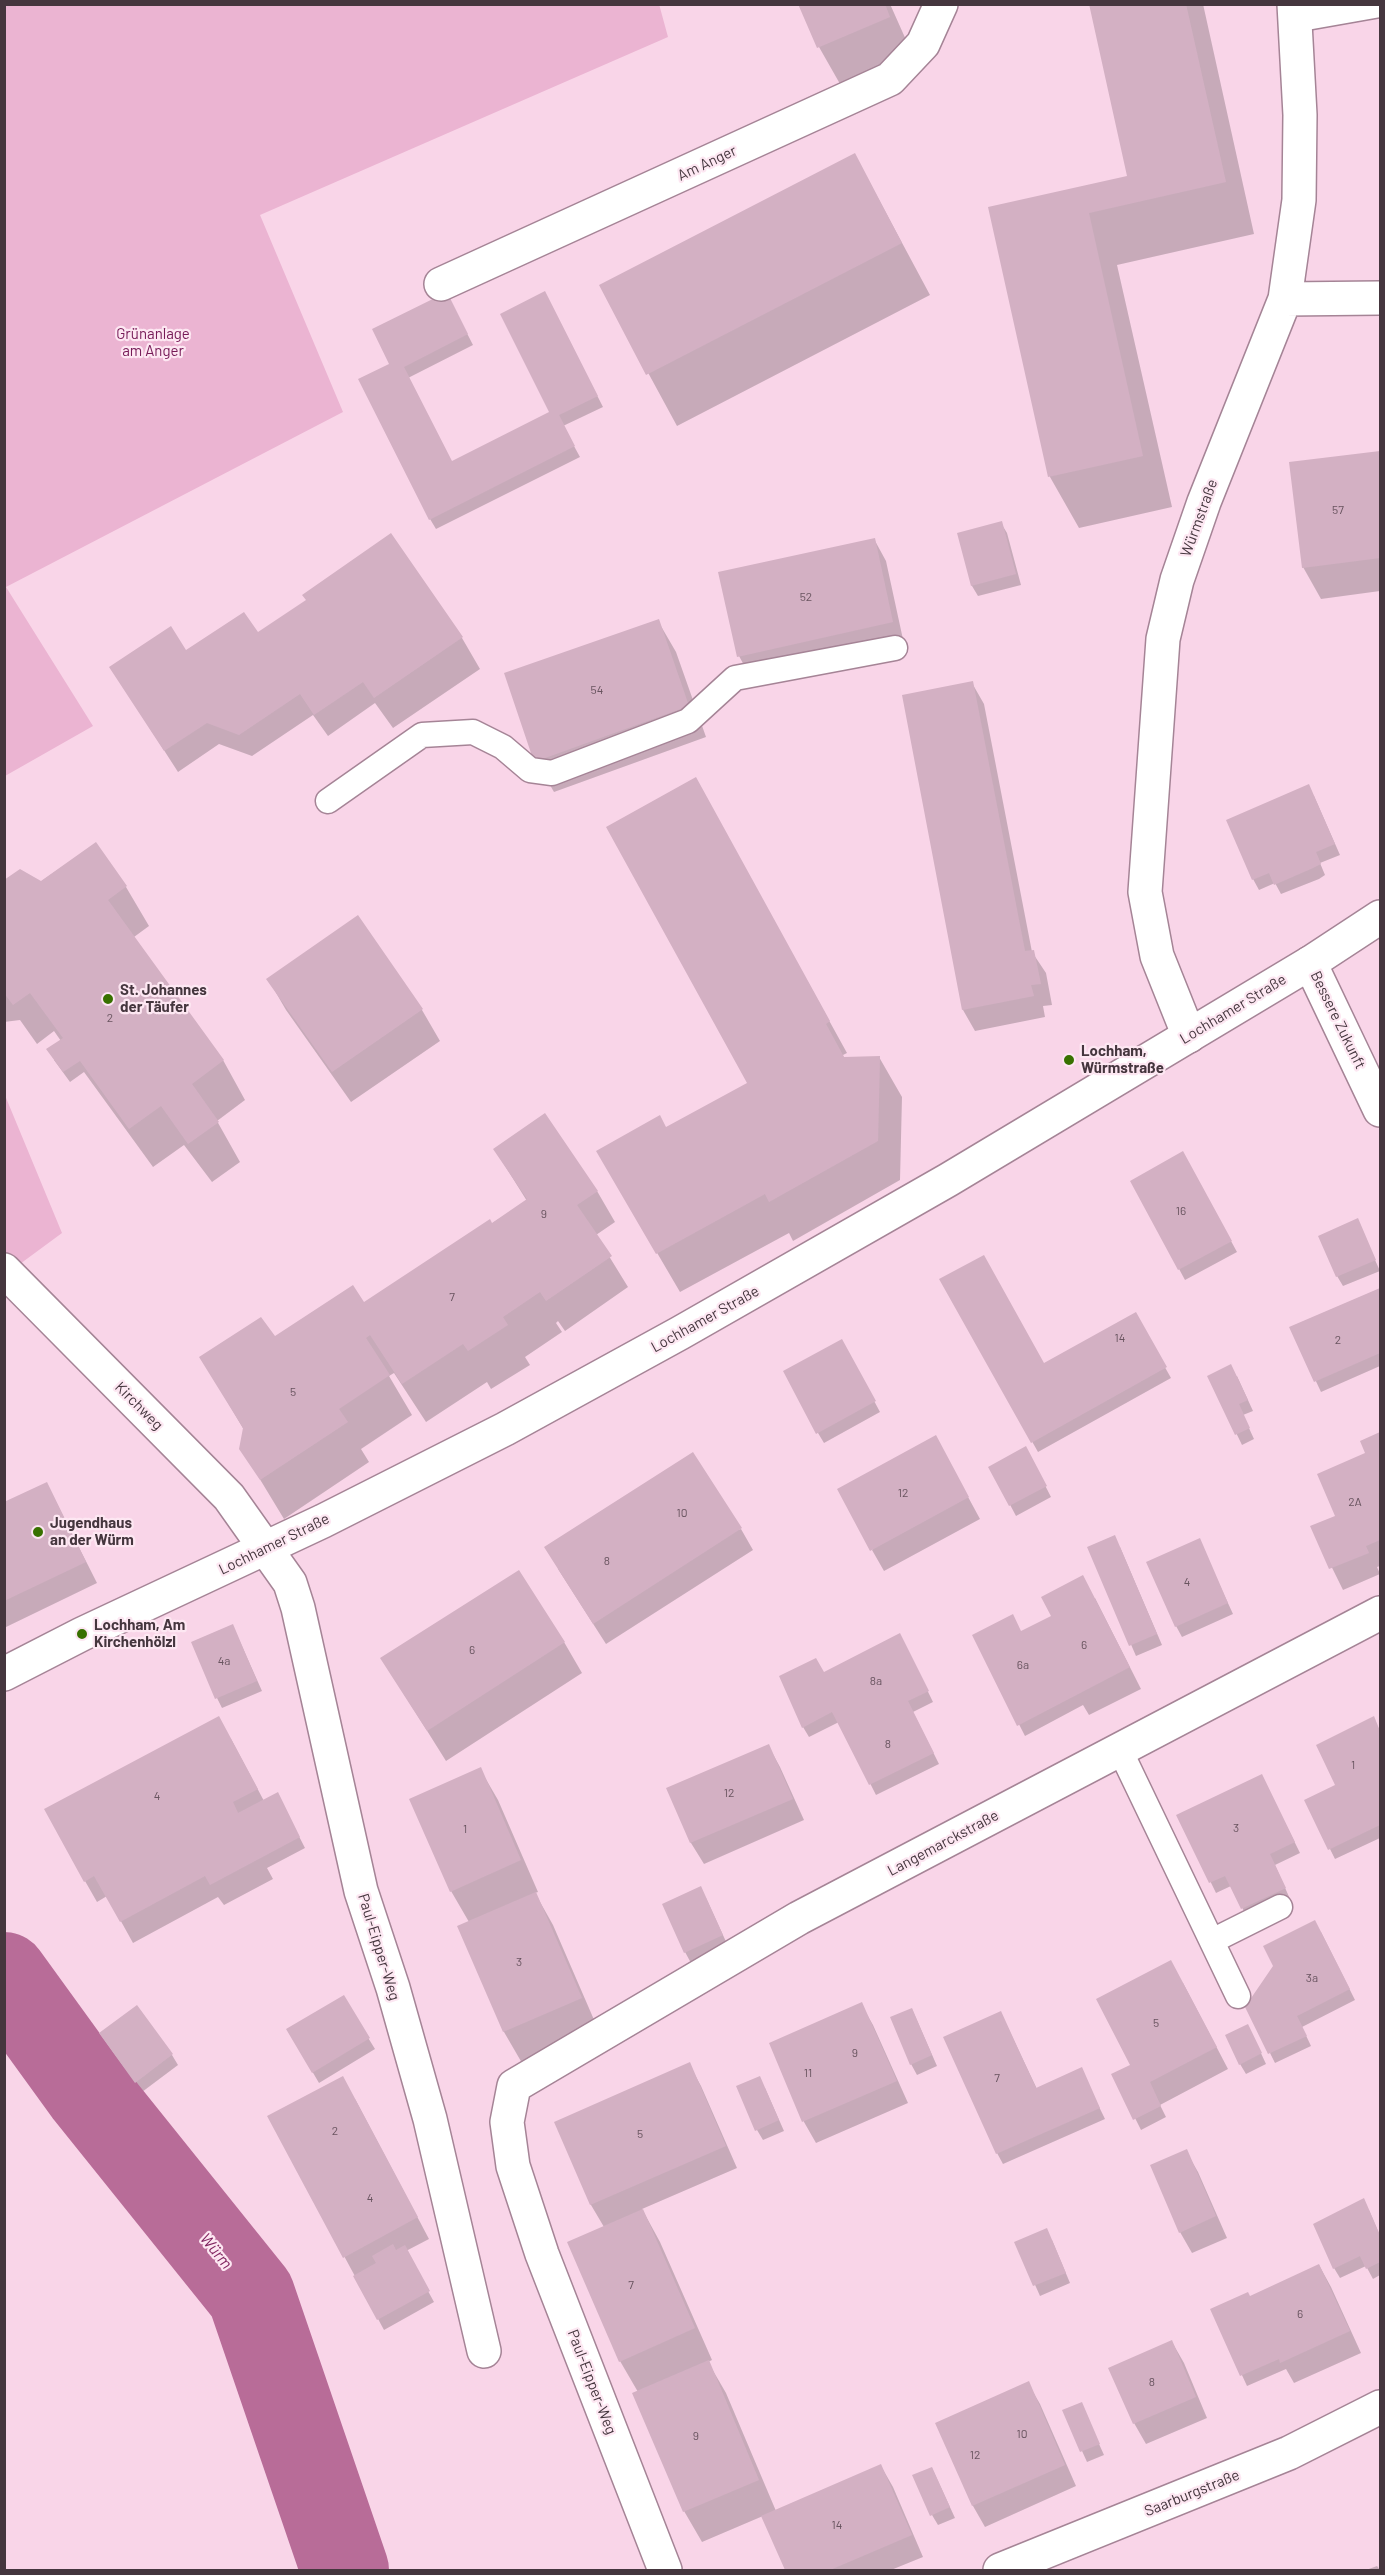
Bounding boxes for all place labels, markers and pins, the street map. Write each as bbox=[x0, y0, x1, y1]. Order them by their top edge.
place label: St. Johannes der Täufer bbox=[120, 981, 207, 1016]
marker: St. Johannes der Täufer bbox=[101, 992, 115, 1006]
place label: Lochham, Würmstraße bbox=[1081, 1042, 1164, 1077]
marker: Lochham, Würmstraße bbox=[1062, 1053, 1076, 1067]
place label: Jugendhaus an der Würm bbox=[50, 1514, 134, 1549]
marker: Jugendhaus an der Würm bbox=[31, 1525, 45, 1539]
place label: Lochham, Am Kirchenhölzl bbox=[94, 1616, 185, 1651]
marker: Lochham, Am Kirchenhölzl bbox=[75, 1627, 89, 1641]

